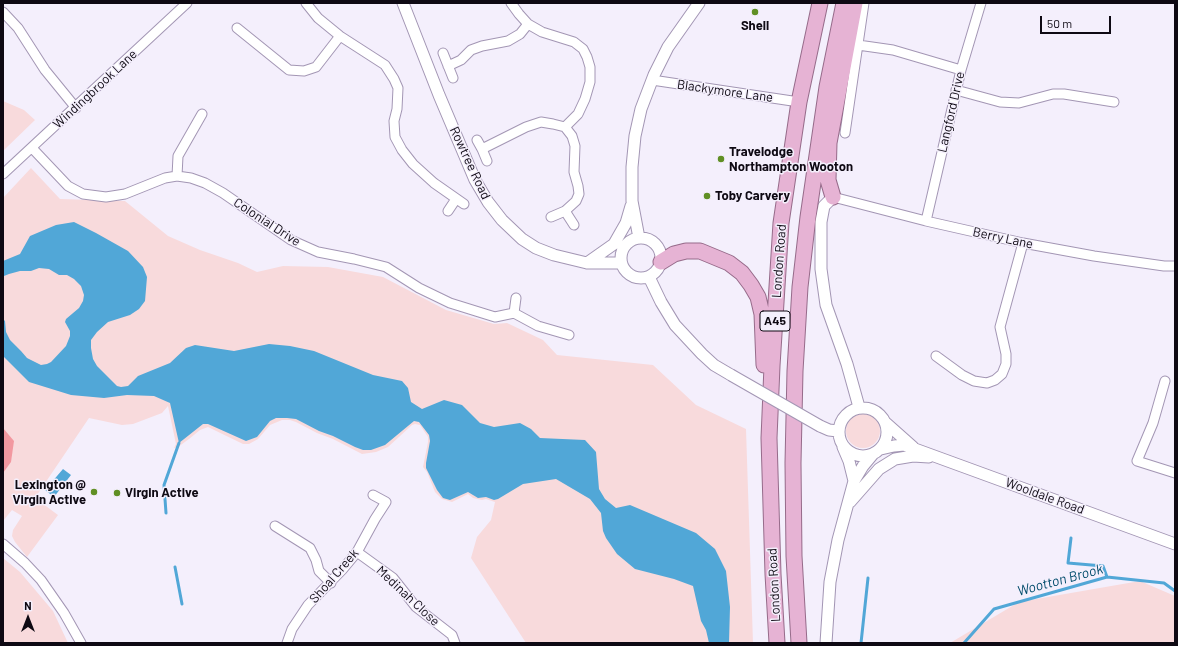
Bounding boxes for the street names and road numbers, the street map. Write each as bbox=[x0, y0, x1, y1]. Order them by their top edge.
street label: Windingbrook Lane bbox=[50, 46, 140, 132]
street label: Langford Drive bbox=[934, 70, 968, 154]
street label: Blackymore Lane bbox=[676, 77, 774, 105]
street label: Rowtree Road bbox=[446, 124, 494, 202]
street label: Colonial Drive bbox=[231, 195, 303, 249]
street label: London Road bbox=[769, 224, 789, 298]
street label: Berry Lane bbox=[971, 224, 1035, 252]
road number: A45 bbox=[760, 311, 790, 331]
street label: Wooldale Road bbox=[1003, 474, 1087, 518]
street label: Shoal Creek bbox=[306, 546, 362, 606]
street label: London Road bbox=[764, 548, 784, 622]
street label: Medinah Close bbox=[373, 563, 443, 629]

